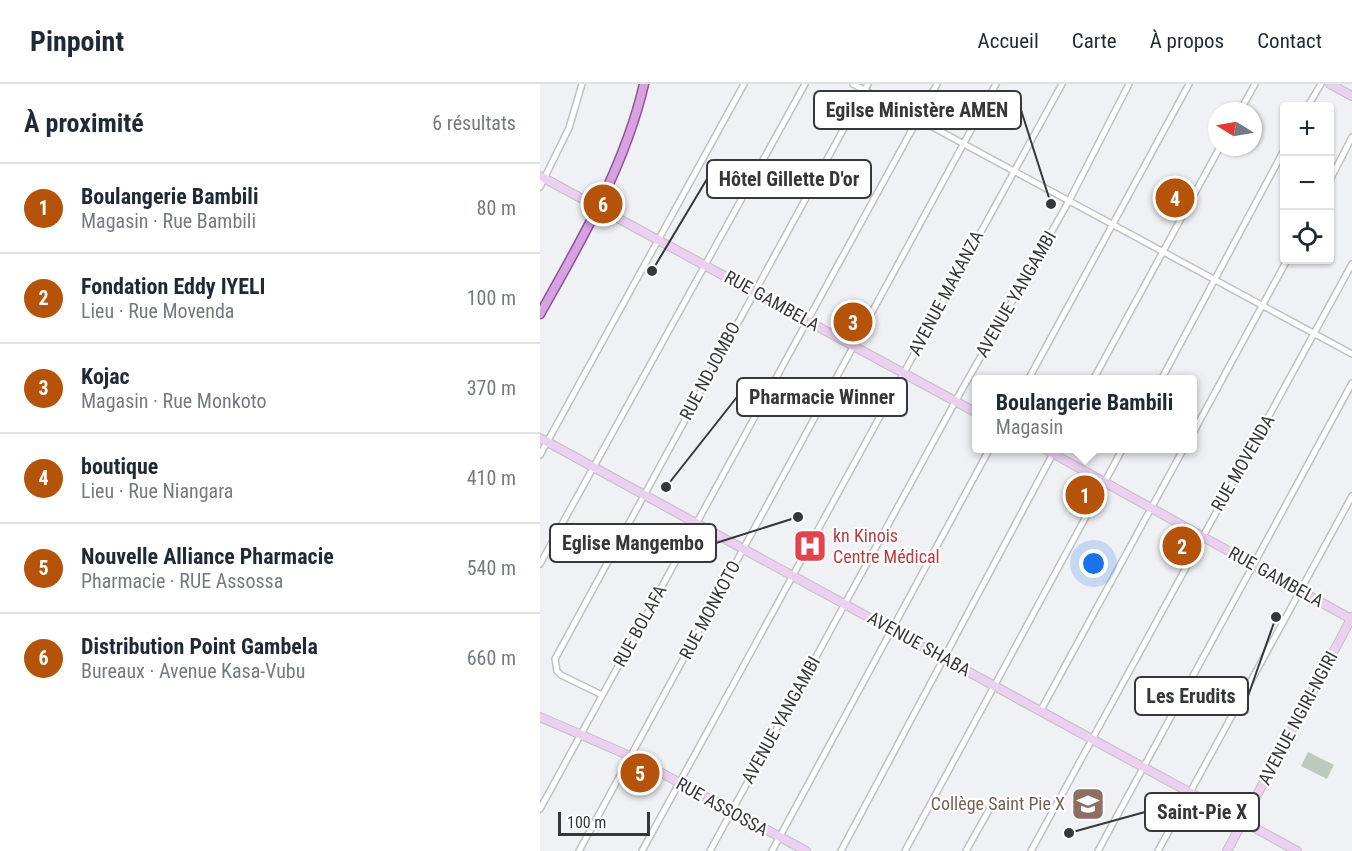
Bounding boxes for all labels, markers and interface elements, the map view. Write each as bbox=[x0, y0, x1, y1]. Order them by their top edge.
text: Pinpoint bbox=[30, 25, 124, 58]
text: Accueil bbox=[978, 29, 1039, 53]
text: Carte bbox=[1072, 29, 1117, 53]
text: À propos bbox=[1150, 29, 1224, 53]
text: Contact bbox=[1257, 29, 1322, 53]
callout: Egilse Ministère AMEN bbox=[814, 91, 1021, 129]
text: Egilse Ministère AMEN bbox=[826, 98, 1008, 122]
north arrow bbox=[1208, 102, 1262, 156]
map controls bbox=[1280, 102, 1334, 264]
button: + bbox=[1280, 102, 1334, 156]
text: À proximité bbox=[24, 108, 144, 138]
text: 6 résultats bbox=[432, 111, 516, 135]
button: − bbox=[1280, 156, 1334, 210]
callout: Hôtel Gillette D'or bbox=[707, 160, 871, 198]
text: Hôtel Gillette D'or bbox=[719, 167, 860, 191]
pin: 4 bbox=[1156, 176, 1194, 220]
pin: 6 bbox=[584, 182, 622, 226]
text: Boulangerie Bambili bbox=[81, 184, 258, 209]
text: 1 bbox=[38, 196, 49, 220]
text: 80 m bbox=[477, 196, 516, 220]
text: Magasin · Rue Bambili bbox=[81, 209, 256, 233]
button: locate bbox=[1280, 210, 1334, 264]
street label: AVENUE MAKANZA bbox=[904, 226, 988, 359]
street label: AVENUE YANGAMBI bbox=[971, 227, 1060, 361]
street label: RUE GAMBELA bbox=[721, 266, 824, 336]
text: Fondation Eddy IYELI bbox=[81, 274, 266, 299]
text: 2 bbox=[38, 286, 49, 310]
text: 100 m bbox=[467, 286, 516, 310]
text: Lieu · Rue Movenda bbox=[81, 299, 234, 323]
pin: 3 bbox=[834, 300, 872, 344]
street label: RUE NDJOMBO bbox=[675, 318, 744, 423]
text: Kojac bbox=[81, 364, 130, 389]
popup bbox=[972, 375, 1197, 453]
text: 3 bbox=[38, 376, 49, 400]
text: 370 m bbox=[467, 376, 516, 400]
callout: Pharmacie Winner bbox=[737, 378, 907, 416]
text: Pharmacie Winner bbox=[749, 385, 895, 409]
text: Magasin · Rue Monkoto bbox=[81, 389, 266, 413]
text: Boulangerie Bambili bbox=[996, 390, 1173, 415]
street label: RUE MOVENDA bbox=[1207, 410, 1279, 515]
text: Magasin bbox=[996, 415, 1063, 439]
text: boutique bbox=[81, 454, 158, 479]
text: 4 bbox=[38, 466, 49, 490]
text: 410 m bbox=[467, 466, 516, 490]
pin: 1 bbox=[1066, 472, 1104, 518]
text: Lieu · Rue Niangara bbox=[81, 479, 233, 503]
callout: Eglise Mangembo bbox=[550, 524, 716, 562]
pin: 2 bbox=[1162, 524, 1202, 568]
place label: kn Kinois Centre Médical bbox=[833, 525, 940, 567]
hospital icon: kn Kinois Centre Médical bbox=[792, 528, 828, 564]
text: Eglise Mangembo bbox=[562, 531, 704, 555]
street label: RUE GAMBELA bbox=[1225, 542, 1328, 612]
text: Nouvelle Alliance Pharmacie bbox=[81, 544, 334, 569]
your location bbox=[1079, 549, 1108, 578]
text: 5 bbox=[38, 556, 49, 580]
text: 540 m bbox=[467, 556, 516, 580]
street label: RUE MONKOTO bbox=[675, 557, 744, 663]
text: Pharmacie · RUE Assossa bbox=[81, 569, 283, 593]
street label: RUE BOLAFA bbox=[609, 581, 671, 670]
street label: AVENUE SHABA bbox=[864, 607, 975, 681]
text: Distribution Point Gambela bbox=[81, 634, 318, 659]
text: 6 bbox=[38, 646, 49, 670]
text: 660 m bbox=[467, 646, 516, 670]
street label: AVENUE NGIRI-NGIRI bbox=[1254, 647, 1342, 788]
street label: AVENUE YANGAMBI bbox=[737, 653, 824, 787]
text: Bureaux · Avenue Kasa-Vubu bbox=[81, 659, 305, 683]
callout: Les Erudits bbox=[1135, 677, 1248, 715]
text: Les Erudits bbox=[1146, 684, 1236, 708]
pin: 5 bbox=[620, 750, 660, 796]
street label: RUE ASSOSSA bbox=[673, 773, 772, 841]
school or university icon: Collège Saint Pie X bbox=[1070, 786, 1106, 822]
place label: Collège Saint Pie X bbox=[931, 793, 1065, 814]
callout: Saint-Pie X bbox=[1145, 793, 1259, 831]
text: Saint-Pie X bbox=[1157, 800, 1247, 824]
scale bar bbox=[558, 809, 650, 836]
text: 100 m bbox=[567, 813, 606, 832]

